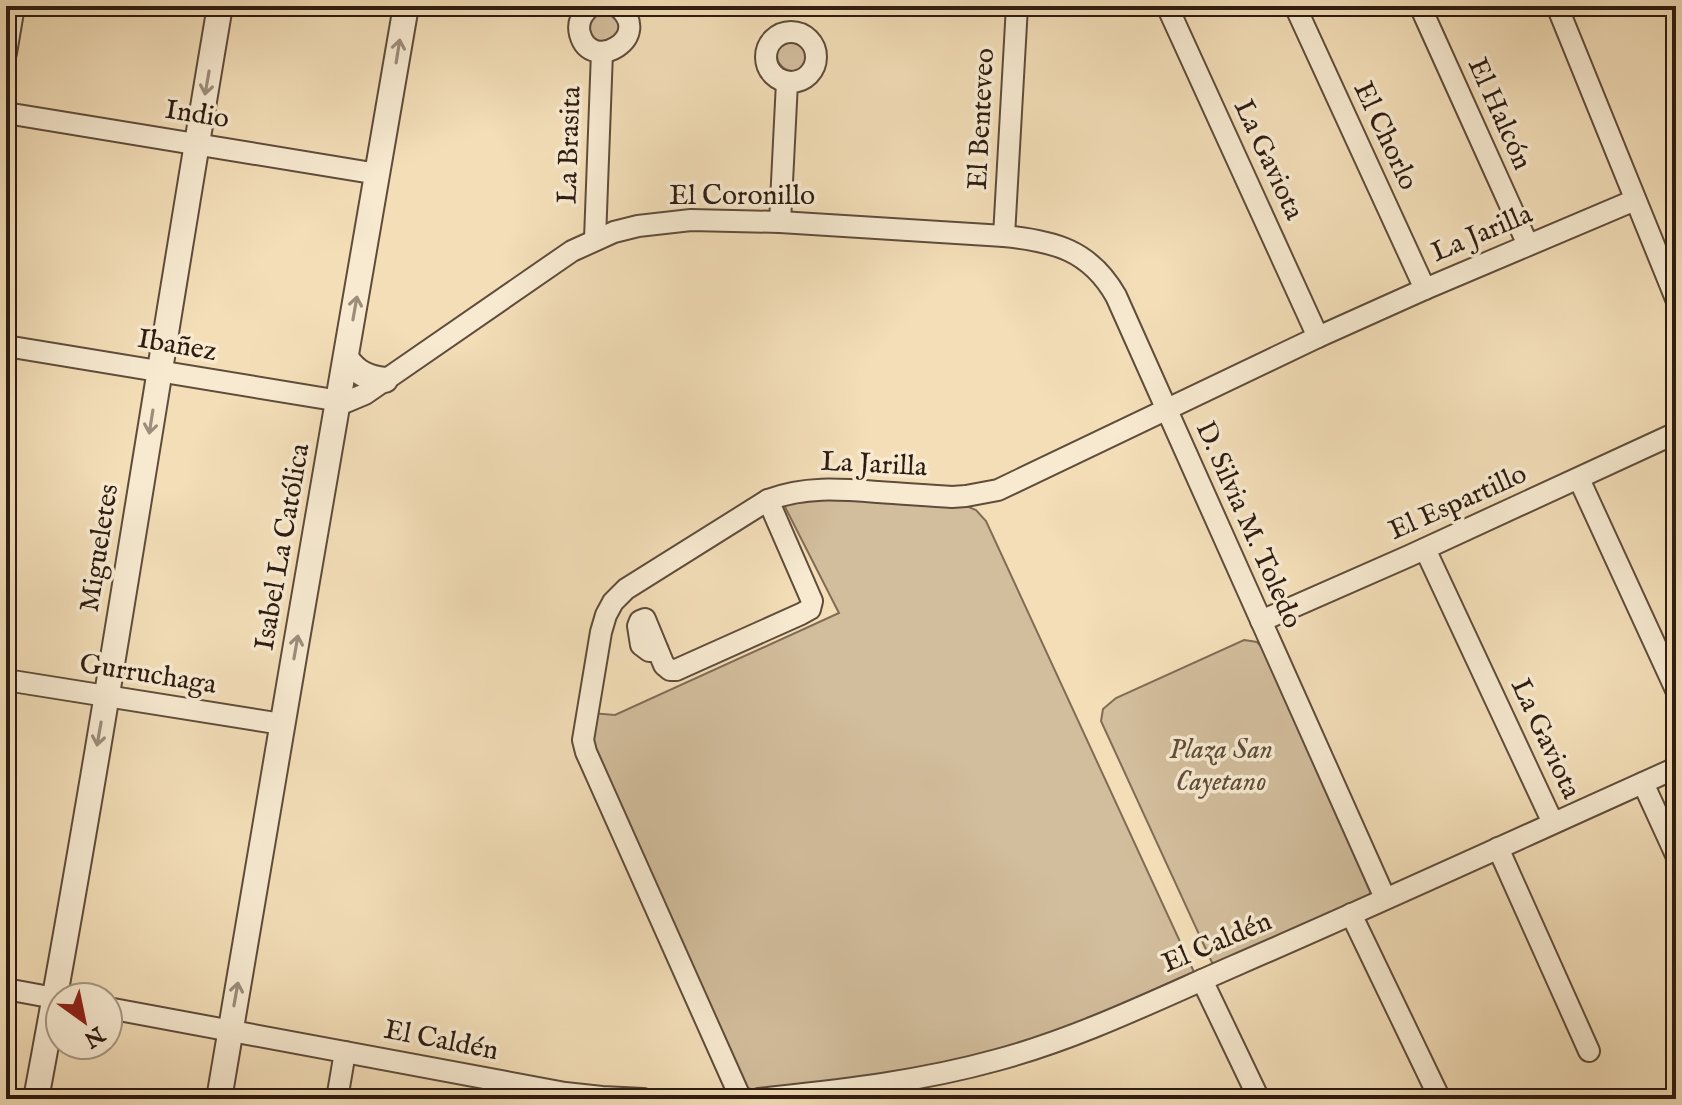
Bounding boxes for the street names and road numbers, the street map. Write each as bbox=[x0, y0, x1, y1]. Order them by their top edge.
street label: El Benteveo bbox=[961, 47, 1003, 191]
street label: El Halcón bbox=[1459, 53, 1539, 175]
street label: El Chorlo bbox=[1345, 76, 1425, 196]
street label: La Brasita bbox=[550, 85, 590, 205]
street label: Indio bbox=[162, 93, 232, 137]
street label: La Gaviota bbox=[1225, 94, 1311, 227]
street label: El Coronillo bbox=[669, 179, 815, 214]
street label: La Jarilla bbox=[1426, 197, 1539, 271]
street label: Ibañez bbox=[135, 322, 219, 370]
street label: D. Silvia M. Toledo bbox=[1187, 416, 1309, 634]
street label: Isabel La Católica bbox=[248, 440, 319, 653]
street label: La Jarilla bbox=[820, 445, 929, 485]
street label: El Espartillo bbox=[1384, 457, 1532, 549]
street label: Migueletes bbox=[73, 482, 127, 614]
street label: Gurruchaga bbox=[77, 647, 220, 703]
street label: La Gaviota bbox=[1502, 673, 1588, 806]
street label: El Caldén bbox=[1157, 904, 1277, 982]
street label: El Caldén bbox=[381, 1013, 501, 1069]

